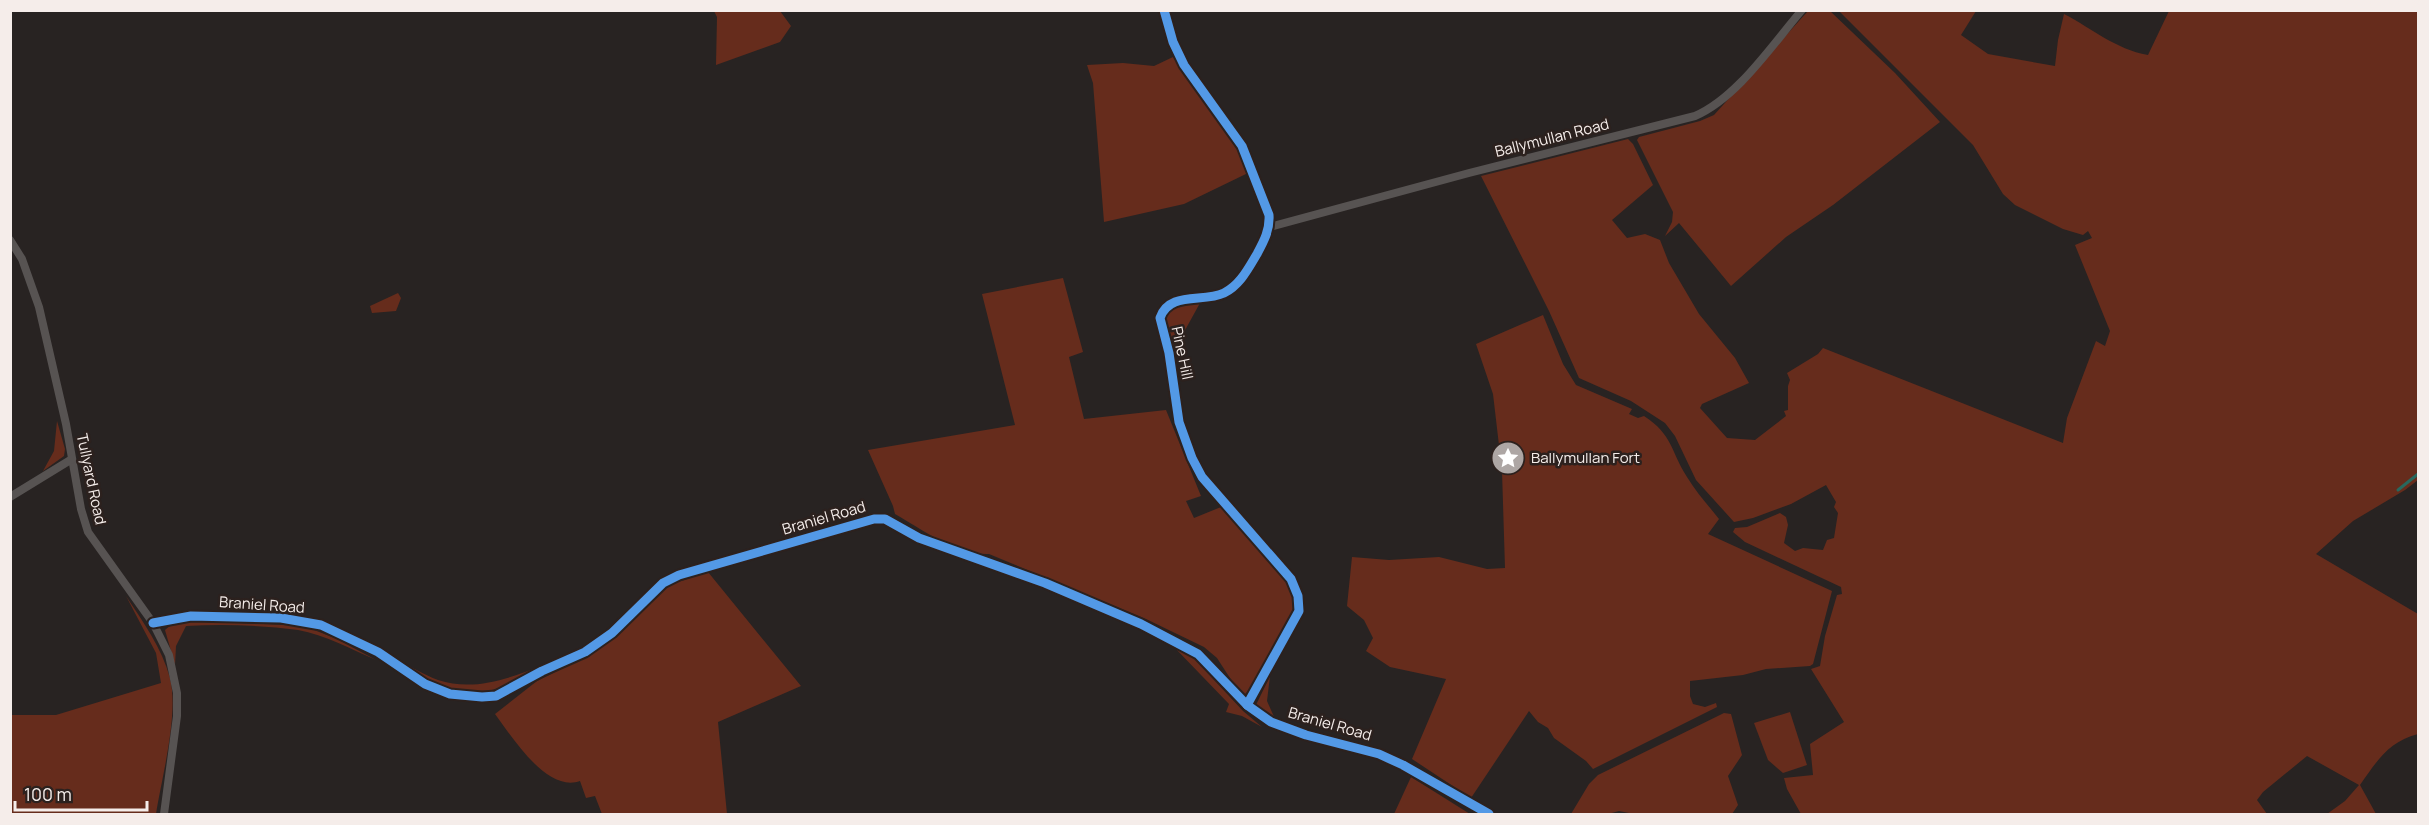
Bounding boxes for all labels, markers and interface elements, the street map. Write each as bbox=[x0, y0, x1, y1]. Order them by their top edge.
street label: Ballymullan Road bbox=[1493, 113, 1611, 162]
street label: Pine Hill bbox=[1167, 324, 1198, 381]
street label: Tullyard Road bbox=[72, 431, 111, 526]
place icon: Ballymullan Fort bbox=[1490, 440, 1526, 476]
place label: Ballymullan Fort bbox=[1531, 447, 1640, 468]
street label: Braniel Road bbox=[780, 496, 868, 539]
street label: Braniel Road bbox=[218, 591, 306, 618]
street label: Braniel Road bbox=[1286, 702, 1374, 745]
scale bar bbox=[15, 774, 147, 812]
text: 100 m bbox=[24, 782, 72, 806]

